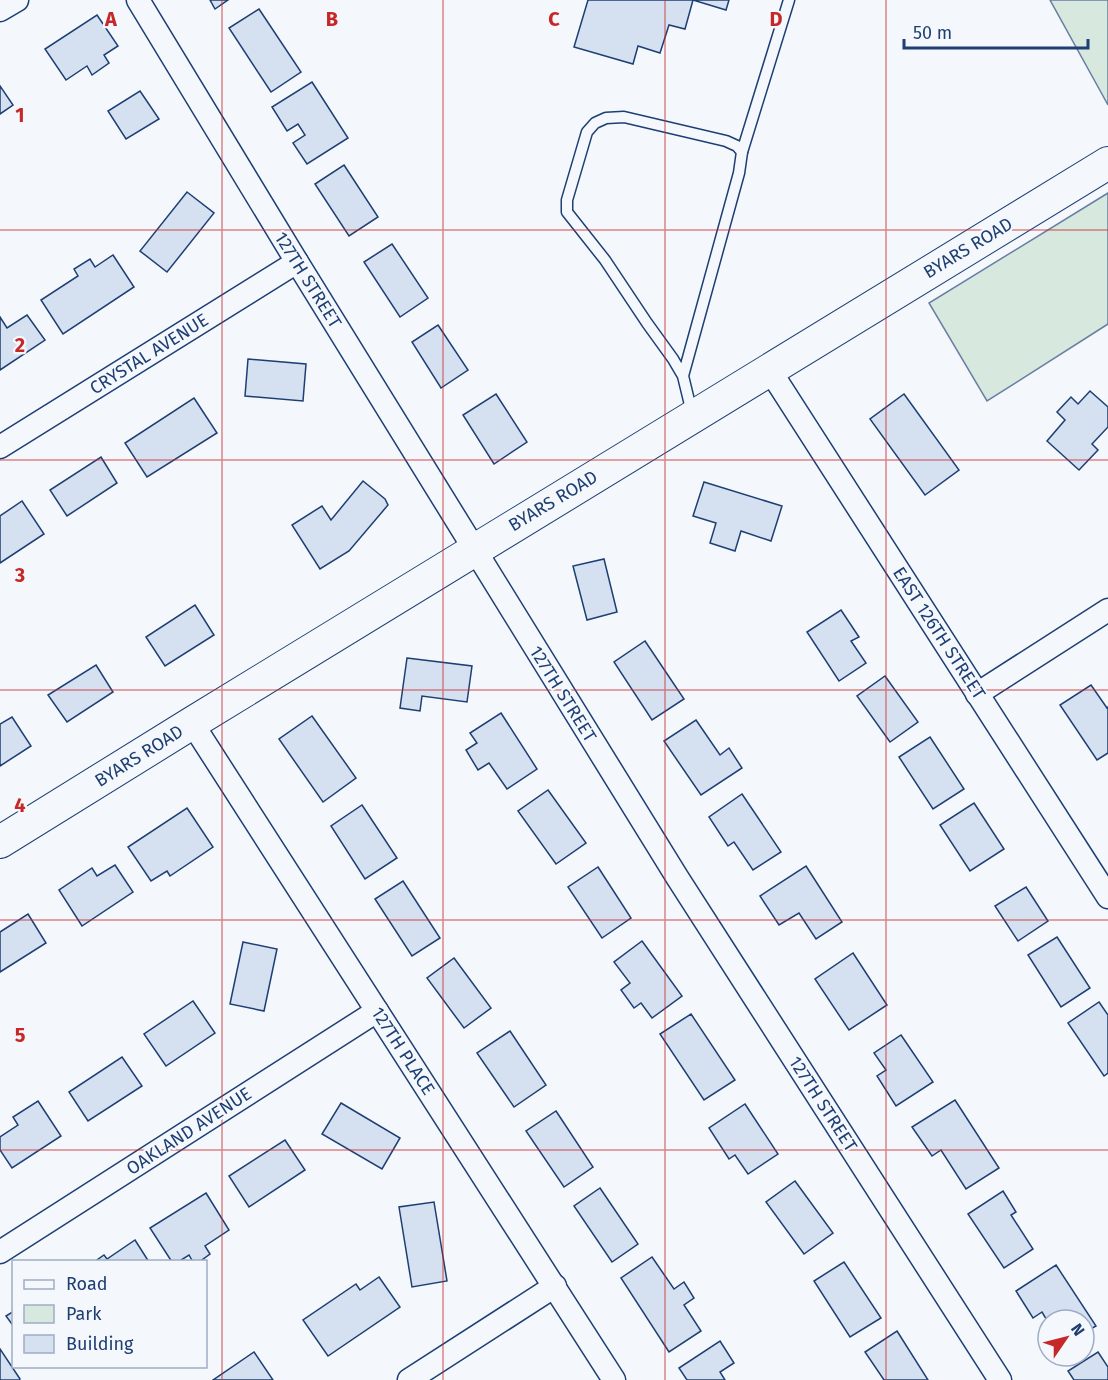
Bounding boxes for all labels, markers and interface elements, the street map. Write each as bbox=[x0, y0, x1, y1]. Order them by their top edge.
text: A bbox=[104, 7, 118, 31]
text: B bbox=[326, 7, 338, 31]
text: C bbox=[548, 7, 560, 31]
text: D bbox=[769, 7, 783, 31]
scale bar bbox=[904, 12, 1088, 50]
text: 50 m bbox=[913, 22, 952, 44]
text: 1 bbox=[15, 103, 25, 127]
street label: BYARS ROAD bbox=[919, 213, 1017, 283]
street label: 127TH STREET bbox=[270, 228, 347, 333]
street label: CRYSTAL AVENUE bbox=[86, 309, 212, 399]
text: 2 bbox=[15, 333, 25, 357]
street label: BYARS ROAD bbox=[504, 466, 602, 536]
text: 3 bbox=[14, 563, 25, 587]
street label: EAST 126TH STREET bbox=[888, 563, 990, 704]
street label: 127TH STREET bbox=[525, 642, 602, 747]
street label: BYARS ROAD bbox=[91, 720, 187, 792]
text: 4 bbox=[14, 793, 26, 817]
street label: 127TH PLACE bbox=[367, 1003, 439, 1099]
text: 5 bbox=[15, 1023, 26, 1047]
street label: 127TH STREET bbox=[784, 1052, 862, 1156]
street label: OAKLAND AVENUE bbox=[122, 1082, 256, 1180]
legend bbox=[12, 1260, 207, 1368]
text: Road bbox=[66, 1273, 108, 1295]
text: Park bbox=[66, 1303, 102, 1325]
north arrow bbox=[1036, 1308, 1096, 1368]
text: N bbox=[1067, 1320, 1089, 1339]
text: Building bbox=[66, 1333, 134, 1355]

